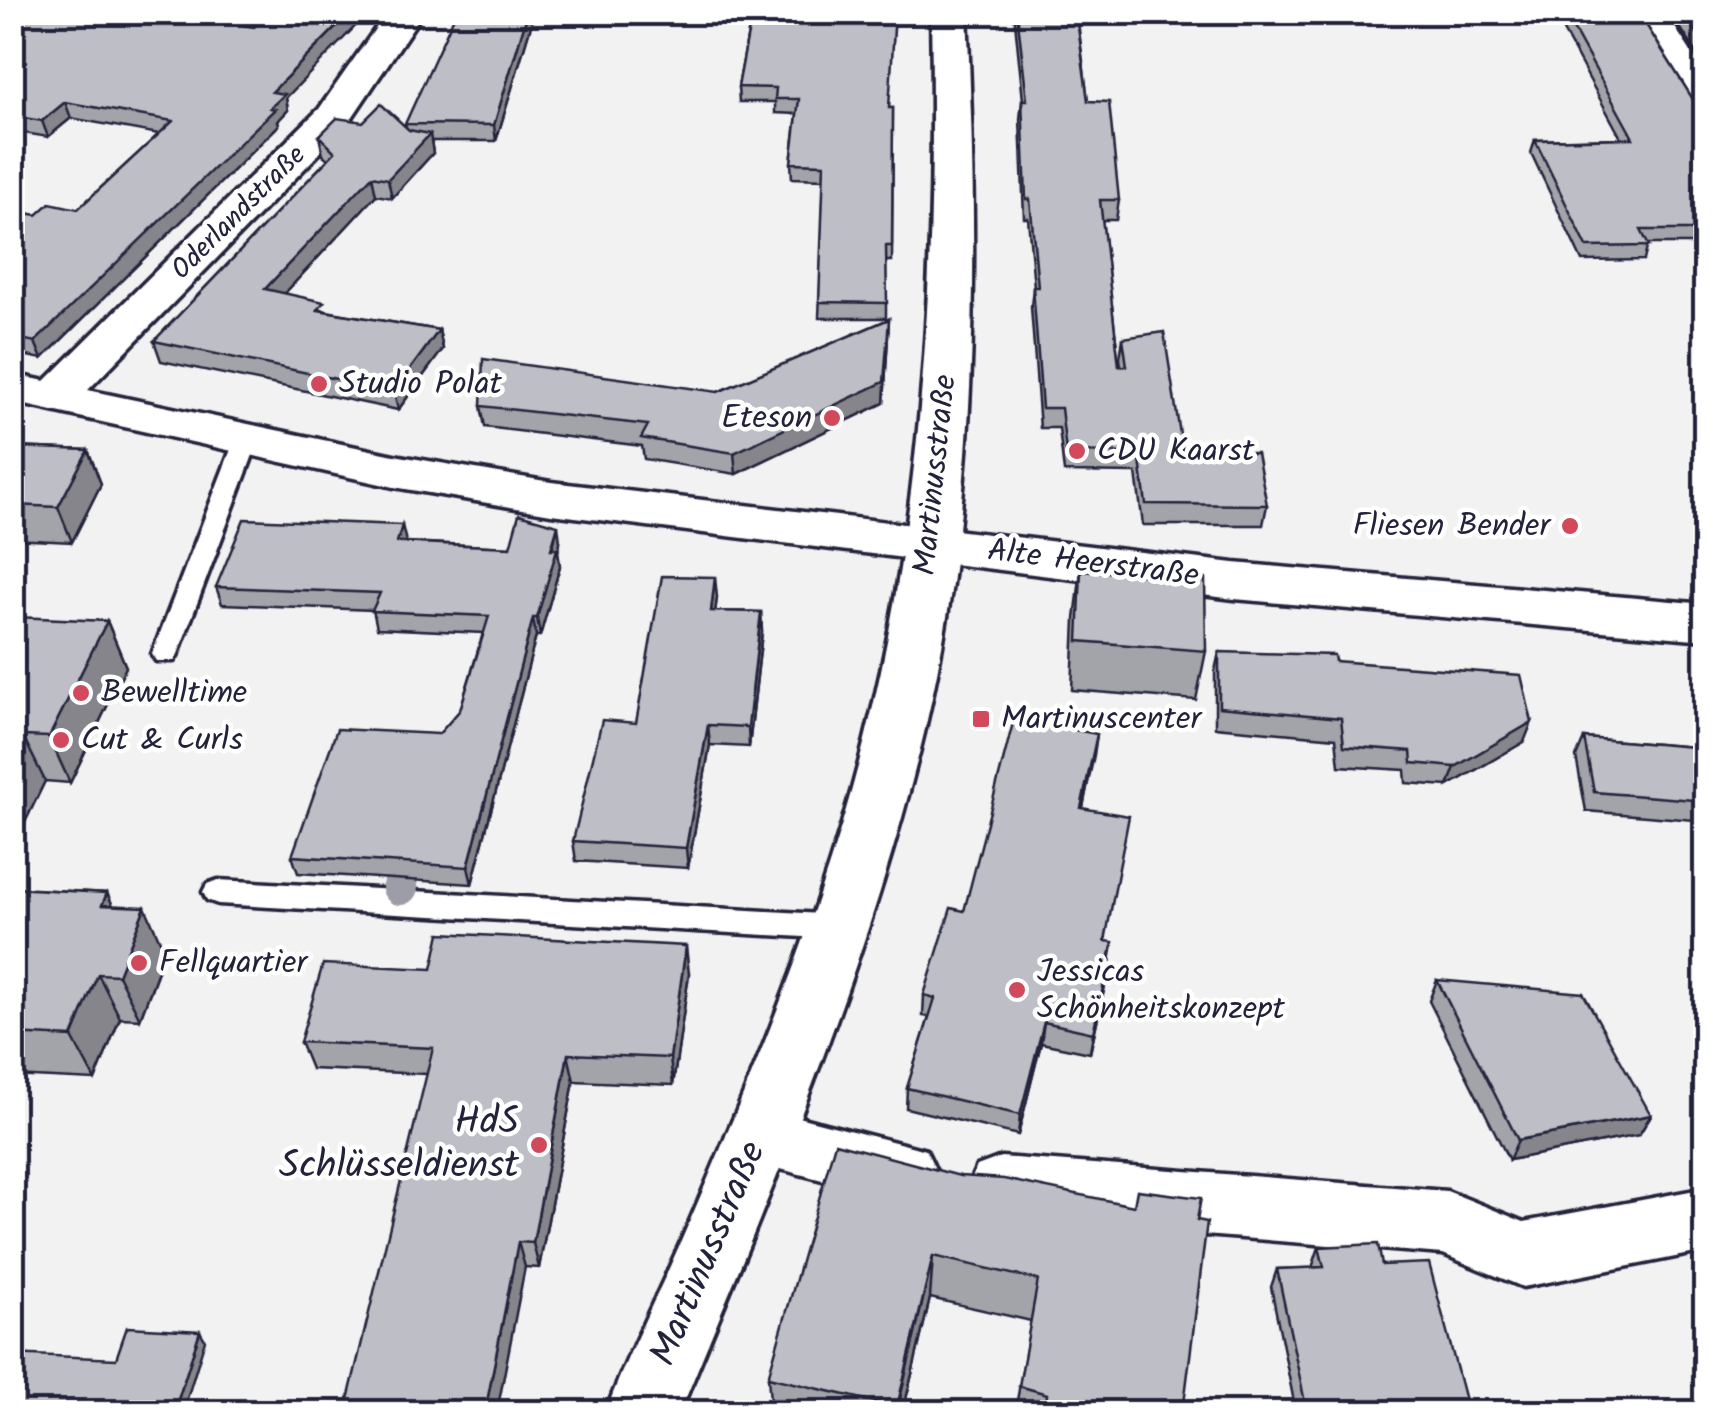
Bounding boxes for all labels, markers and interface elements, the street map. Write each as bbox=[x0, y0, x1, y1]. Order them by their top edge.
street label: Oderlandstraße bbox=[161, 135, 317, 291]
place label: Studio Polat bbox=[339, 359, 502, 410]
street label: Martinusstraße bbox=[900, 372, 972, 578]
marker: Studio Polat bbox=[308, 373, 330, 395]
place label: Eteson bbox=[721, 393, 812, 444]
marker: Eteson bbox=[821, 407, 843, 429]
place label: CDU Kaarst bbox=[1097, 426, 1255, 477]
marker: CDU Kaarst bbox=[1066, 440, 1088, 462]
place label: Fliesen Bender bbox=[1353, 501, 1552, 552]
marker: Fliesen Bender bbox=[1559, 515, 1581, 537]
street label: Alte Heerstraße bbox=[984, 526, 1202, 602]
place label: Bewelltime bbox=[101, 668, 247, 719]
marker: Bewelltime bbox=[70, 682, 92, 704]
place label: Martinuscenter bbox=[1001, 694, 1203, 745]
marker: Martinuscenter bbox=[970, 708, 992, 730]
place label: Cut & Curls bbox=[81, 715, 243, 766]
marker: Cut & Curls bbox=[50, 729, 72, 751]
place label: Fellquartier bbox=[159, 938, 309, 989]
place label: Jessicas Schönheitskonzept bbox=[1037, 947, 1285, 1035]
marker: Fellquartier bbox=[128, 952, 150, 974]
marker: Jessicas Schönheitskonzept bbox=[1006, 979, 1028, 1001]
place label: HdS Schlüsseldienst bbox=[279, 1093, 520, 1197]
street label: Martinusstraße bbox=[635, 1132, 783, 1376]
marker: HdS Schlüsseldienst bbox=[528, 1134, 550, 1156]

